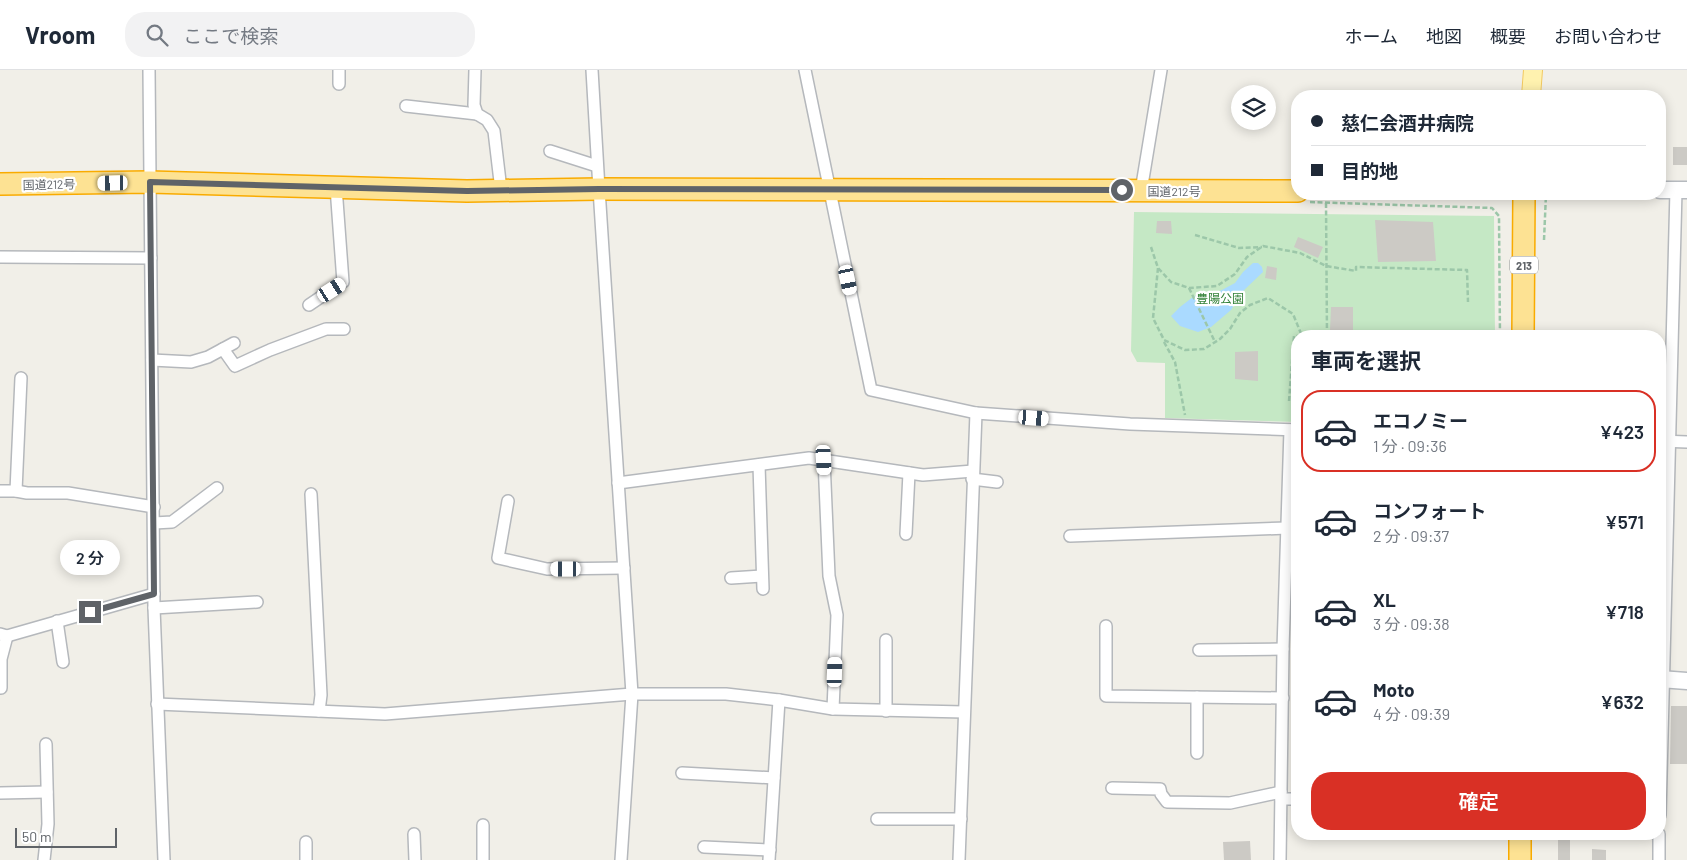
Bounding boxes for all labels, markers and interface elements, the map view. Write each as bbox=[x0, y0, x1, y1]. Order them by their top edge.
search box bbox=[125, 12, 475, 57]
text: Vroom bbox=[25, 20, 95, 49]
icon: search bbox=[143, 21, 171, 49]
text: ここで検索 bbox=[183, 24, 278, 47]
text: ホーム bbox=[1345, 25, 1398, 47]
text: 地図 bbox=[1426, 25, 1462, 47]
text: 概要 bbox=[1490, 25, 1526, 47]
text: お問い合わせ bbox=[1554, 25, 1662, 47]
map controls bbox=[1231, 85, 1276, 130]
button: layers bbox=[1231, 85, 1276, 130]
text: 慈仁会酒井病院 bbox=[1341, 111, 1474, 134]
text: 目的地 bbox=[1341, 159, 1398, 182]
car bbox=[97, 175, 128, 191]
street label: 国道212号 bbox=[22, 177, 76, 191]
route start bbox=[1111, 179, 1133, 201]
street label: 国道212号 bbox=[1148, 184, 1200, 198]
road number: 213 bbox=[1510, 256, 1538, 274]
car bbox=[837, 264, 858, 296]
car bbox=[315, 276, 348, 304]
park label: 豊陽公園 bbox=[1196, 291, 1244, 305]
text: 車両を選択 bbox=[1311, 347, 1421, 373]
car bbox=[1018, 409, 1049, 427]
icon: car bbox=[1313, 409, 1358, 454]
text: エコノミー bbox=[1373, 409, 1468, 432]
text: ¥423 bbox=[1599, 420, 1644, 443]
text: 1 分 · 09:36 bbox=[1373, 436, 1447, 455]
car bbox=[815, 445, 832, 475]
icon: car bbox=[1313, 499, 1358, 544]
text: コンフォート bbox=[1373, 499, 1486, 522]
text: ¥571 bbox=[1605, 510, 1644, 533]
text: 2 分 · 09:37 bbox=[1373, 526, 1449, 545]
callout: 2 分 bbox=[60, 540, 120, 574]
text: 2 分 bbox=[76, 548, 104, 567]
car bbox=[551, 562, 581, 577]
text: XL bbox=[1373, 588, 1396, 611]
icon: car bbox=[1313, 589, 1358, 634]
text: ¥718 bbox=[1605, 600, 1644, 623]
route end bbox=[79, 601, 101, 623]
text: 3 分 · 09:38 bbox=[1373, 614, 1450, 633]
car bbox=[826, 657, 843, 687]
text: Moto bbox=[1373, 678, 1415, 701]
icon: car bbox=[1313, 679, 1358, 724]
text: ¥632 bbox=[1600, 690, 1644, 713]
text: 4 分 · 09:39 bbox=[1373, 704, 1450, 723]
button: 確定 bbox=[1311, 772, 1646, 830]
scale bar bbox=[15, 825, 118, 848]
text: 50 m bbox=[22, 828, 51, 845]

